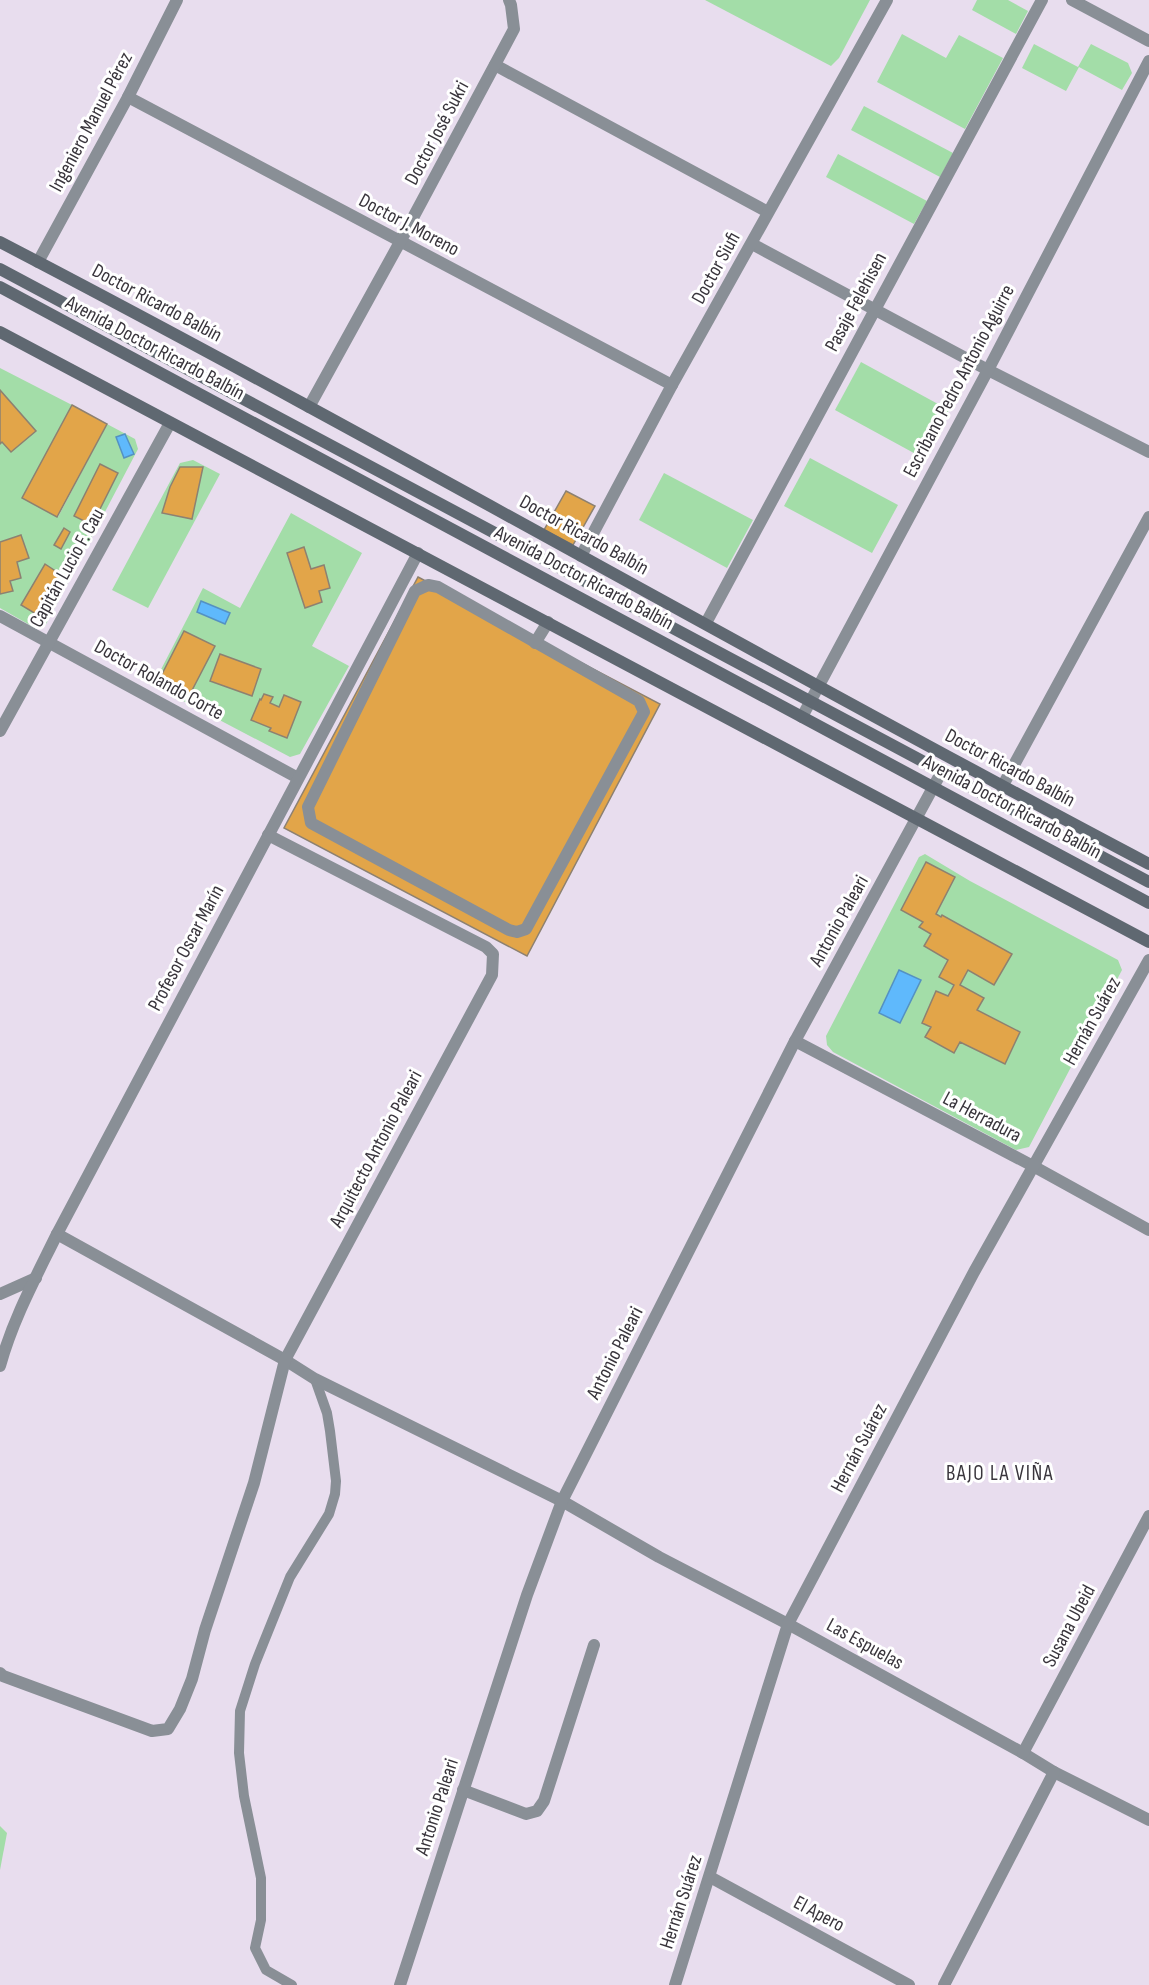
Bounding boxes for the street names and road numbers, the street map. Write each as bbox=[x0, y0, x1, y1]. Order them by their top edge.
street label: Ingeniero Manuel Pérez bbox=[44, 48, 138, 196]
street label: Doctor José Sukri bbox=[400, 77, 474, 189]
street label: Doctor J. Moreno bbox=[355, 188, 463, 262]
street label: Doctor Siufi bbox=[686, 228, 746, 308]
street label: Pasaje Felehisen bbox=[820, 248, 892, 356]
street label: Doctor Ricardo Balbín bbox=[88, 259, 226, 347]
street label: Escribano Pedro Antonio Aguirre bbox=[898, 281, 1020, 481]
street label: Avenida Doctor Ricardo Balbín bbox=[61, 290, 249, 405]
street label: Doctor Ricardo Balbín bbox=[515, 490, 653, 580]
street label: Capitán Lucio F. Cau bbox=[24, 504, 110, 632]
street label: Avenida Doctor Ricardo Balbín bbox=[490, 520, 678, 635]
street label: Doctor Rolando Corte bbox=[90, 635, 228, 725]
street label: Doctor Ricardo Balbín bbox=[941, 724, 1079, 812]
street label: Avenida Doctor Ricardo Balbín bbox=[918, 749, 1106, 864]
street label: Antonio Paleari bbox=[804, 871, 874, 972]
street label: Profesor Oscar Marín bbox=[143, 881, 229, 1015]
street label: Hernán Suárez bbox=[1058, 973, 1126, 1069]
street label: Arquitecto Antonio Paleari bbox=[324, 1066, 428, 1233]
street label: La Herradura bbox=[939, 1086, 1025, 1148]
street label: Antonio Paleari bbox=[581, 1303, 648, 1404]
street label: Hernán Suárez bbox=[826, 1399, 892, 1497]
street label: Susana Ubeid bbox=[1037, 1581, 1101, 1671]
street label: Las Espuelas bbox=[822, 1613, 908, 1675]
street label: Antonio Paleari bbox=[410, 1756, 464, 1859]
street label: Hernán Suárez bbox=[655, 1852, 707, 1952]
street label: El Apero bbox=[789, 1891, 849, 1937]

